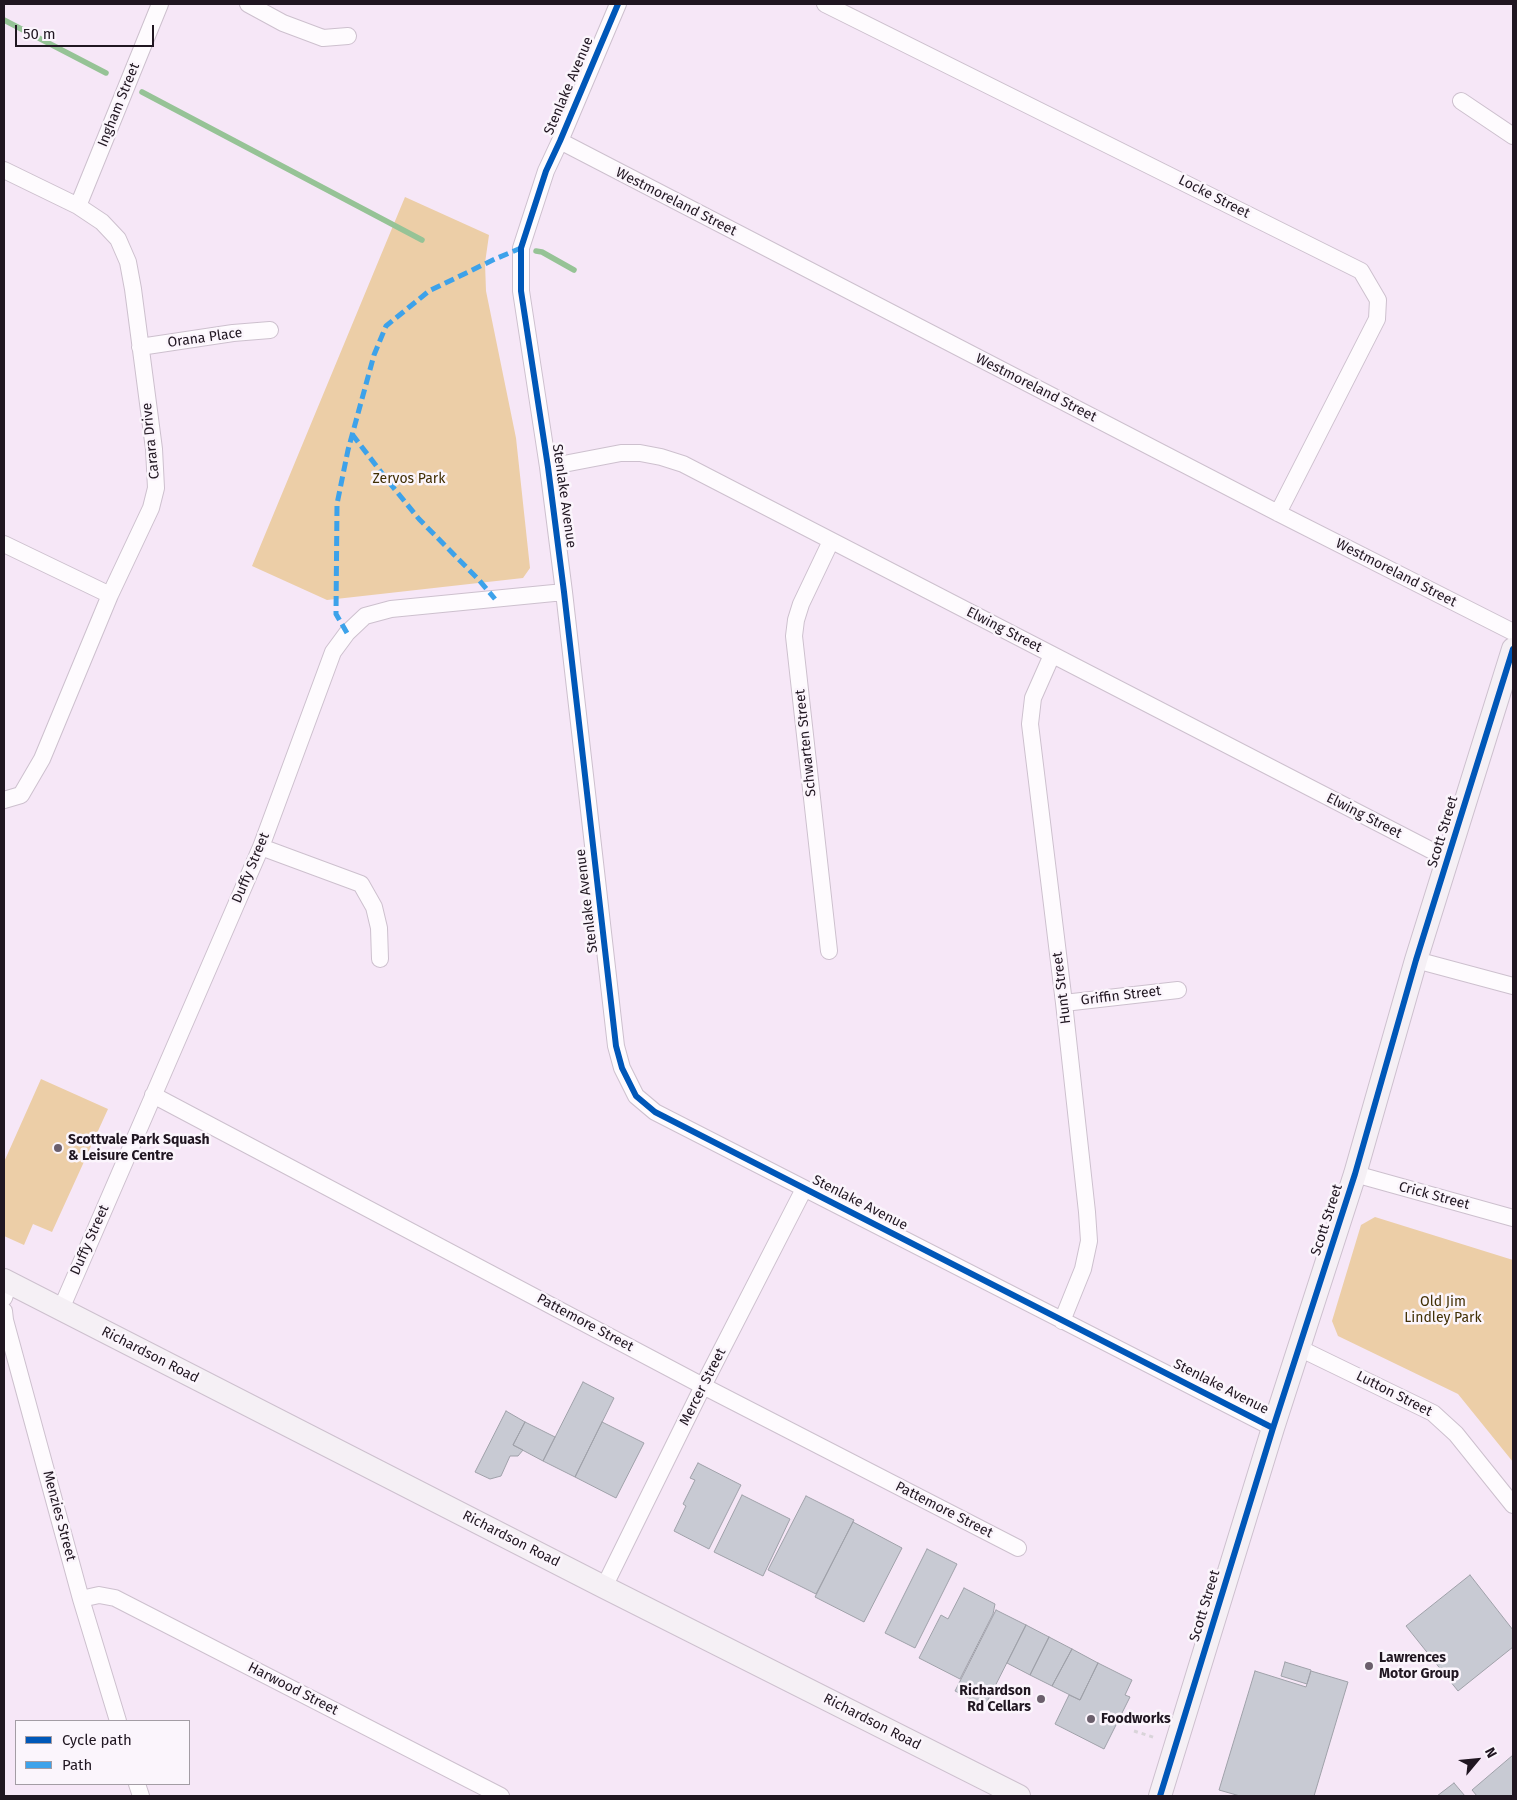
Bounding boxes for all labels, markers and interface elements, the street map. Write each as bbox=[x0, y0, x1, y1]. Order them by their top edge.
scale bar bbox=[18, 15, 156, 47]
text: 50 m bbox=[23, 25, 56, 43]
street label: Stenlake Avenue bbox=[541, 34, 597, 138]
street label: Ingham Street bbox=[95, 61, 143, 149]
street label: Westmoreland Street bbox=[613, 164, 739, 240]
street label: Locke Street bbox=[1176, 172, 1252, 222]
street label: Orana Place bbox=[166, 324, 244, 352]
street label: Westmoreland Street bbox=[973, 350, 1099, 426]
street label: Carara Drive bbox=[139, 402, 163, 480]
street label: Stenlake Avenue bbox=[548, 443, 580, 549]
park label: Zervos Park bbox=[373, 471, 445, 487]
street label: Westmoreland Street bbox=[1333, 535, 1459, 611]
street label: Elwing Street bbox=[963, 604, 1045, 656]
street label: Schwarten Street bbox=[792, 689, 820, 797]
street label: Elwing Street bbox=[1323, 790, 1405, 842]
street label: Scott Street bbox=[1424, 794, 1462, 870]
street label: Duffy Street bbox=[229, 830, 273, 906]
street label: Stenlake Avenue bbox=[572, 848, 602, 954]
street label: Hunt Street bbox=[1049, 951, 1075, 1025]
street label: Griffin Street bbox=[1080, 983, 1162, 1009]
place label: Scottvale Park Squash & Leisure Centre bbox=[68, 1132, 210, 1164]
marker: Scottvale Park Squash & Leisure Centre bbox=[52, 1142, 64, 1154]
street label: Stenlake Avenue bbox=[809, 1172, 911, 1234]
street label: Crick Street bbox=[1397, 1178, 1471, 1214]
street label: Scott Street bbox=[1308, 1182, 1346, 1258]
street label: Duffy Street bbox=[67, 1202, 113, 1278]
street label: Pattemore Street bbox=[534, 1290, 636, 1356]
park label: Old Jim Lindley Park bbox=[1404, 1294, 1482, 1326]
street label: Richardson Road bbox=[98, 1323, 202, 1387]
street label: Mercer Street bbox=[676, 1345, 730, 1429]
street label: Stenlake Avenue bbox=[1170, 1356, 1272, 1418]
street label: Lutton Street bbox=[1353, 1368, 1435, 1420]
street label: Menzies Street bbox=[39, 1469, 79, 1563]
street label: Pattemore Street bbox=[893, 1478, 995, 1542]
street label: Richardson Road bbox=[459, 1507, 563, 1571]
street label: Scott Street bbox=[1186, 1568, 1224, 1644]
place label: Lawrences Motor Group bbox=[1379, 1650, 1459, 1682]
street label: Harwood Street bbox=[245, 1659, 341, 1719]
marker: Lawrences Motor Group bbox=[1363, 1660, 1375, 1672]
place label: Richardson Rd Cellars bbox=[959, 1683, 1031, 1715]
street label: Richardson Road bbox=[820, 1690, 924, 1754]
marker: Richardson Rd Cellars bbox=[1035, 1693, 1047, 1705]
place label: Foodworks bbox=[1101, 1711, 1171, 1727]
marker: Foodworks bbox=[1085, 1713, 1097, 1725]
legend bbox=[15, 1720, 190, 1785]
text: Cycle path bbox=[62, 1731, 132, 1749]
north arrow bbox=[1452, 1735, 1502, 1785]
text: N bbox=[1481, 1745, 1500, 1761]
text: Path bbox=[62, 1756, 92, 1774]

